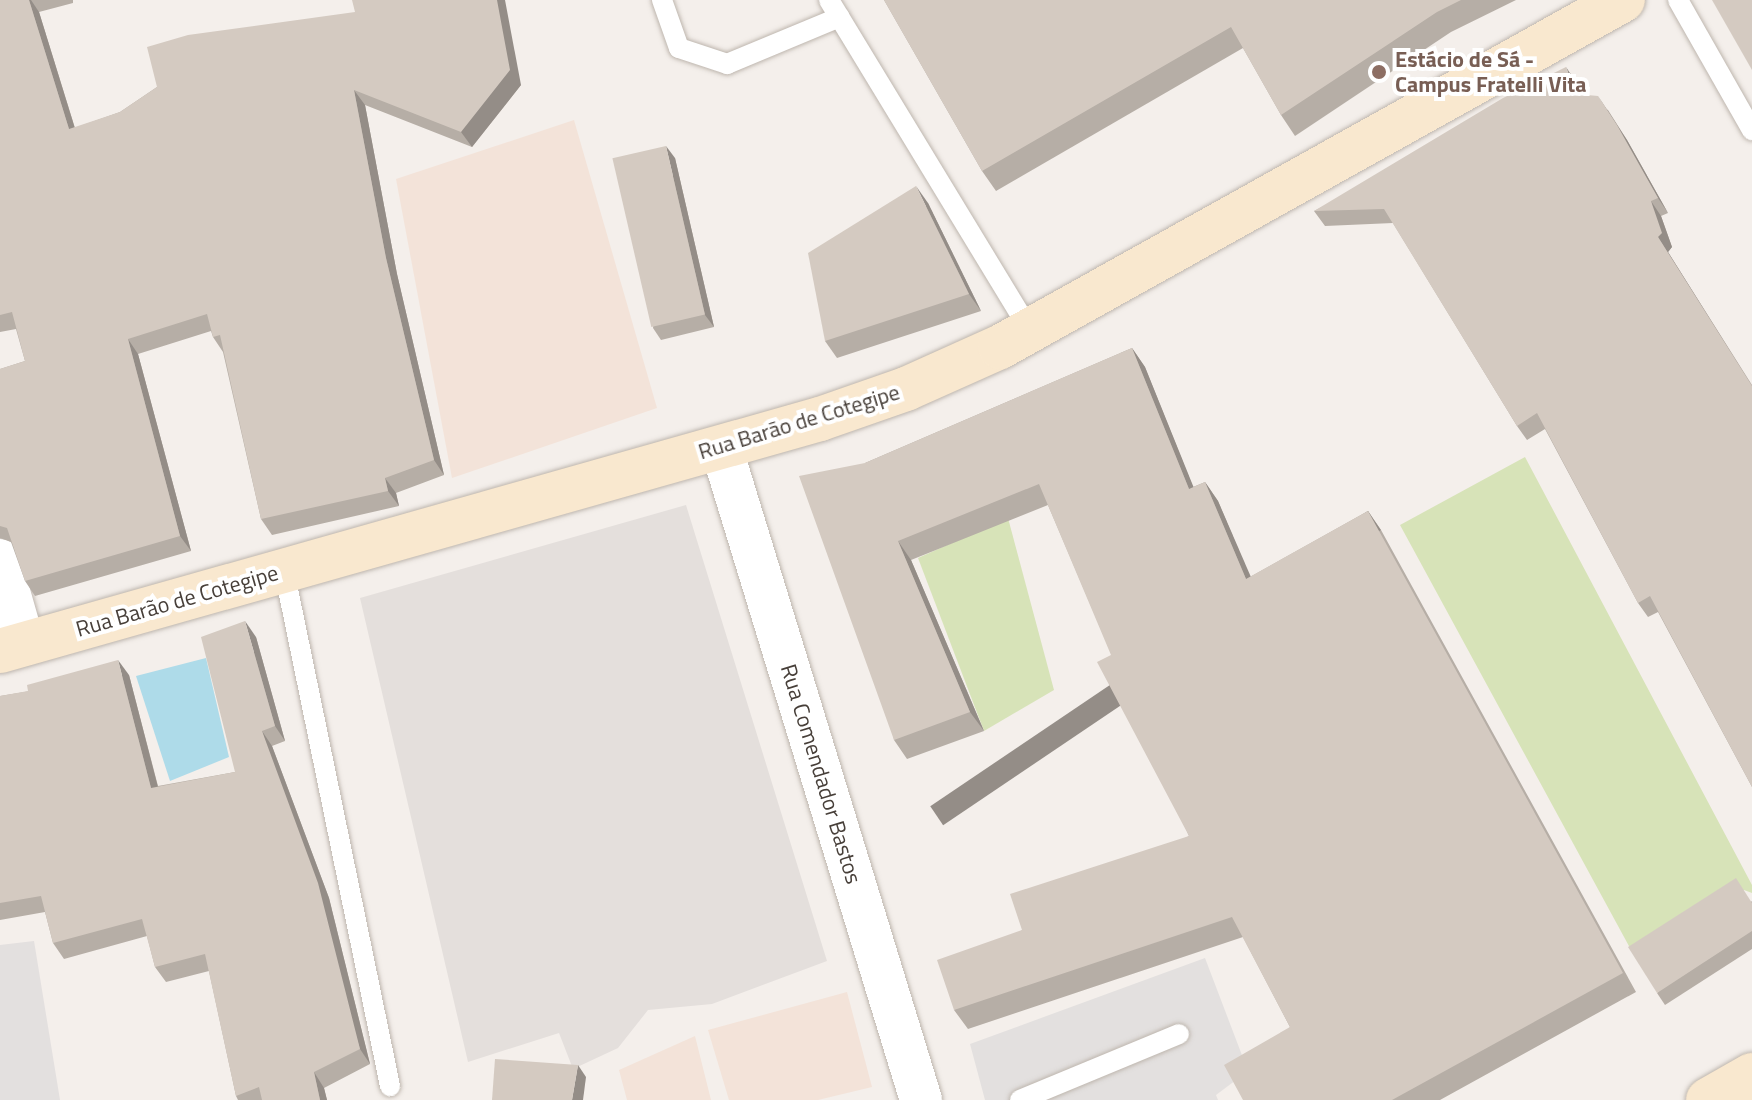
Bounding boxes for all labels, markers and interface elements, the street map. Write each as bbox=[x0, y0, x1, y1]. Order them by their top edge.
place label: Estácio de Sá - Campus Fratelli Vita bbox=[1395, 46, 1587, 98]
marker: Estácio de Sá - Campus Fratelli Vita bbox=[1370, 63, 1388, 81]
street label: Rua Barão de Cotegipe bbox=[695, 379, 903, 465]
street label: Rua Barão de Cotegipe bbox=[73, 559, 281, 643]
street label: Rua Comendador Bastos bbox=[775, 661, 867, 887]

